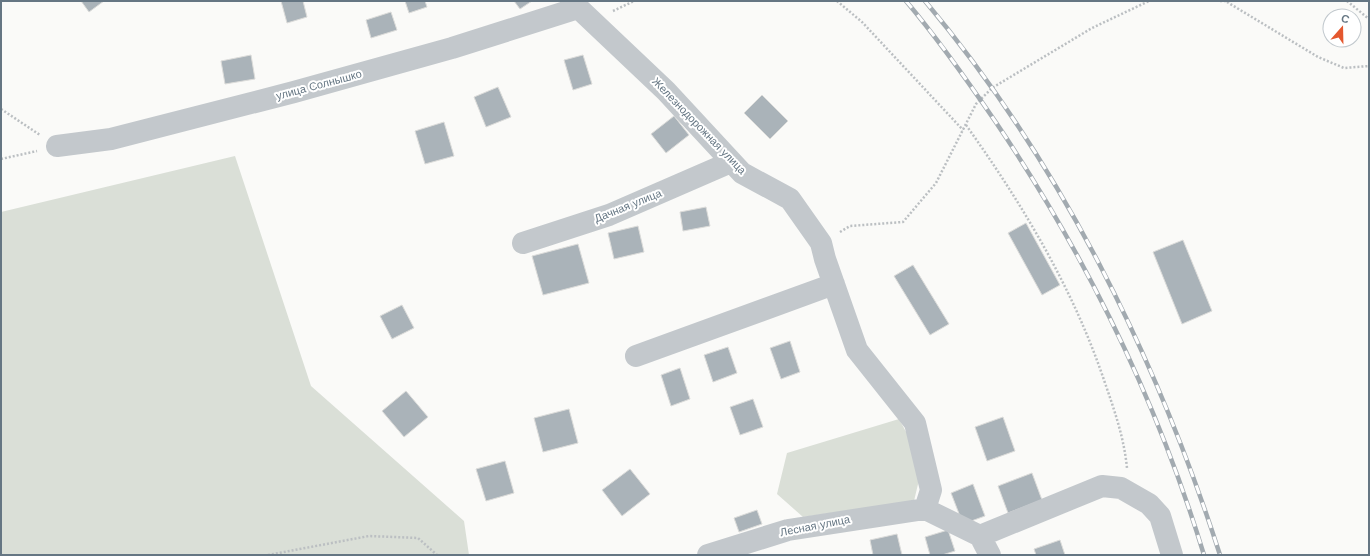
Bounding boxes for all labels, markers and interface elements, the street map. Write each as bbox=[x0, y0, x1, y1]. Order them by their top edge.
north arrow bbox=[1322, 8, 1362, 48]
text: С bbox=[1339, 12, 1351, 27]
street label: улица Солнышко bbox=[275, 67, 363, 103]
street label: Железнодорожная улица bbox=[649, 75, 749, 178]
street label: Дачная улица bbox=[593, 186, 664, 225]
street label: Лесная улица bbox=[779, 513, 852, 539]

